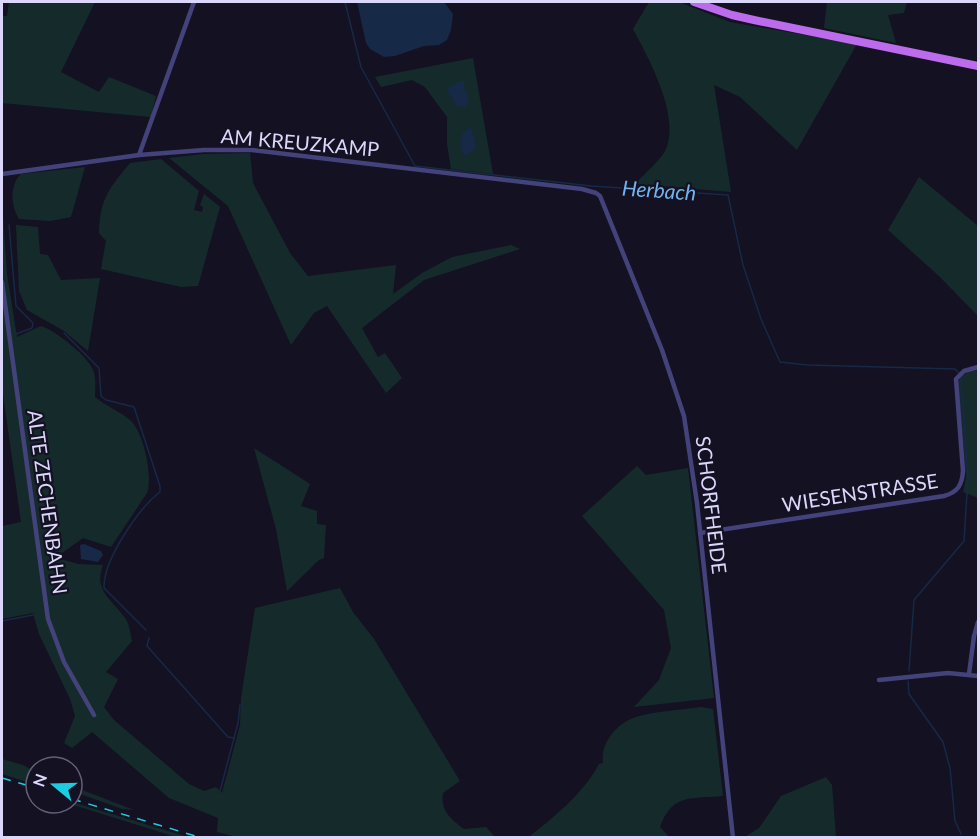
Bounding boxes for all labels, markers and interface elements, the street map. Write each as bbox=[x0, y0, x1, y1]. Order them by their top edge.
street label: AM KREUZKAMP bbox=[220, 123, 380, 161]
water label: Herbach bbox=[621, 174, 697, 205]
street label: ALTE ZECHENBAHN bbox=[23, 408, 73, 596]
street label: SCHORFHEIDE bbox=[692, 435, 732, 575]
street label: WIESENSTRASSE bbox=[780, 468, 940, 516]
north arrow bbox=[24, 755, 84, 815]
text: N bbox=[28, 771, 50, 789]

